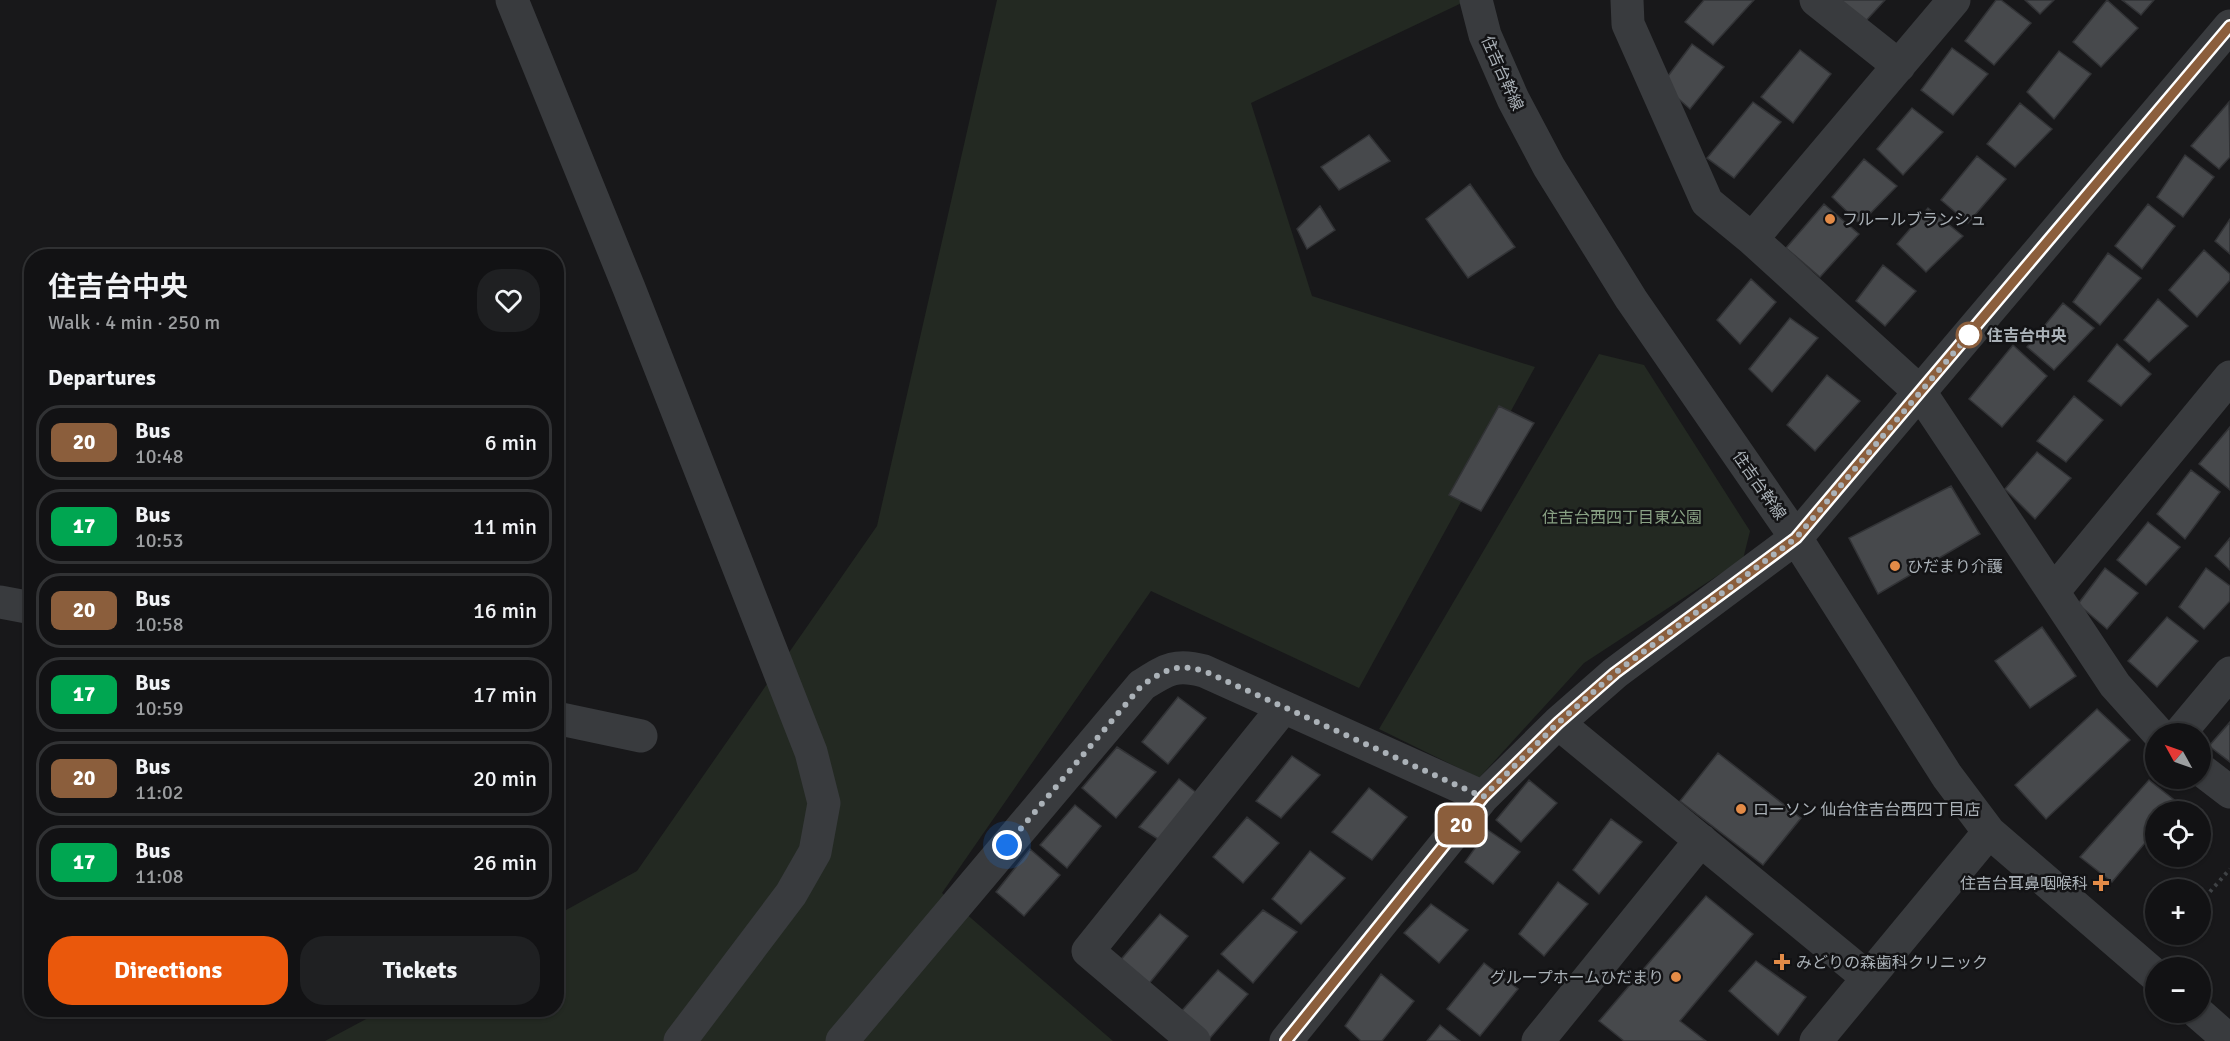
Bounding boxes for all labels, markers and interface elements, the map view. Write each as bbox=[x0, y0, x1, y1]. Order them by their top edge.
street label: 住吉台幹線 bbox=[1477, 33, 1527, 114]
place label: フルールブランシュ bbox=[1842, 210, 1986, 230]
marker: フルールブランシュ bbox=[1823, 212, 1837, 226]
button: heart bbox=[477, 269, 540, 332]
text: 住吉台中央 bbox=[48, 270, 188, 304]
text: Walk · 4 min · 250 m bbox=[48, 310, 220, 335]
marker: 住吉台中央 bbox=[1956, 322, 1982, 348]
place label: 住吉台中央 bbox=[1986, 326, 2067, 346]
text: Departures bbox=[48, 364, 156, 391]
text: Bus bbox=[135, 417, 170, 444]
text: 20 bbox=[73, 429, 95, 455]
text: 6 min bbox=[485, 429, 537, 456]
text: 10:48 bbox=[135, 444, 184, 469]
street label: 住吉台幹線 bbox=[1728, 447, 1790, 524]
text: Bus bbox=[135, 501, 170, 528]
park label: 住吉台西四丁目東公園 bbox=[1542, 508, 1702, 528]
text: 17 bbox=[73, 513, 95, 539]
text: 11 min bbox=[473, 513, 537, 540]
text: 10:53 bbox=[135, 528, 184, 553]
place label: ひだまり介護 bbox=[1907, 557, 2003, 577]
marker: ひだまり介護 bbox=[1888, 559, 1902, 573]
text: Bus bbox=[135, 585, 170, 612]
text: 20 bbox=[73, 597, 95, 623]
text: 16 min bbox=[473, 597, 537, 624]
text: 10:58 bbox=[135, 612, 184, 637]
text: Bus bbox=[135, 669, 170, 696]
text: 17 bbox=[73, 681, 95, 707]
text: 17 min bbox=[473, 681, 537, 708]
text: 10:59 bbox=[135, 696, 184, 721]
north arrow bbox=[2145, 723, 2211, 789]
map controls bbox=[2145, 723, 2211, 1023]
text: Bus bbox=[135, 753, 170, 780]
text: 20 bbox=[73, 765, 95, 791]
text: 20 min bbox=[473, 765, 537, 792]
text: 11:02 bbox=[135, 780, 184, 805]
place label: ローソン 仙台住吉台西四丁目店 bbox=[1753, 800, 1981, 820]
button: locate bbox=[2145, 801, 2211, 867]
marker: ローソン 仙台住吉台西四丁目店 bbox=[1734, 802, 1748, 816]
line badge: 20 bbox=[1434, 806, 1488, 844]
text: 20 bbox=[1450, 812, 1472, 838]
your location bbox=[992, 830, 1022, 860]
text: Bus bbox=[135, 837, 170, 864]
text: 17 bbox=[73, 849, 95, 875]
text: 26 min bbox=[473, 849, 537, 876]
text: 11:08 bbox=[135, 864, 184, 889]
place label: 住吉台耳鼻咽喉科 bbox=[1960, 874, 2088, 894]
marker: 住吉台耳鼻咽喉科 bbox=[2092, 874, 2110, 892]
button: + bbox=[2145, 879, 2211, 945]
button: Directions bbox=[48, 936, 288, 1005]
button: Tickets bbox=[300, 936, 540, 1005]
marker: みどりの森歯科クリニック bbox=[1773, 953, 1791, 971]
place label: みどりの森歯科クリニック bbox=[1796, 953, 1988, 973]
button: − bbox=[2145, 957, 2211, 1023]
place label: グループホームひだまり bbox=[1490, 968, 1664, 988]
marker: グループホームひだまり bbox=[1669, 970, 1683, 984]

